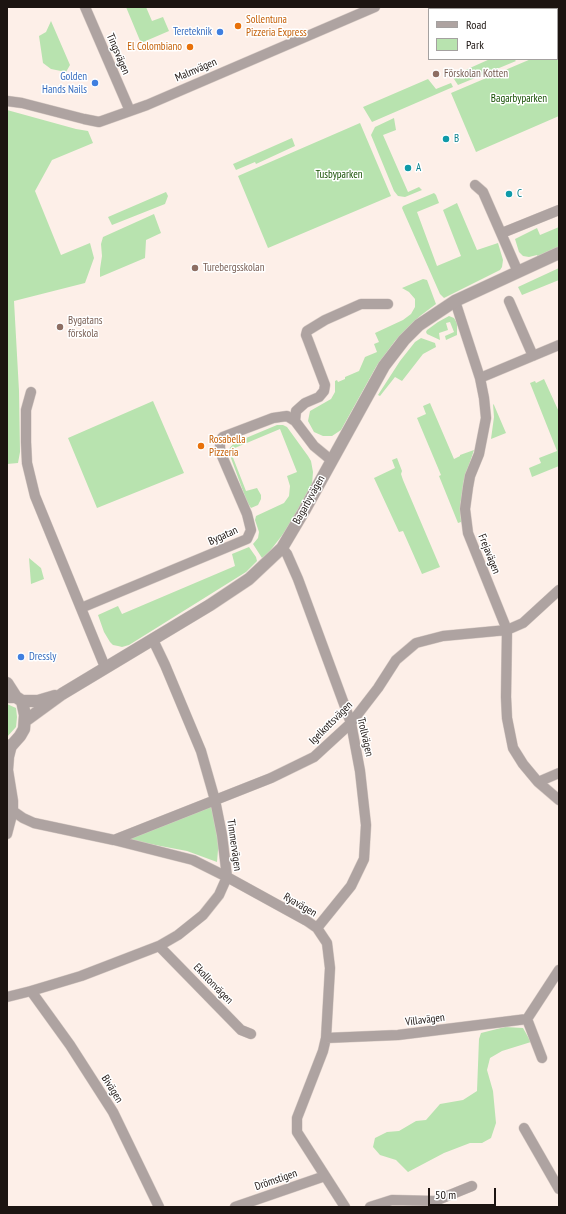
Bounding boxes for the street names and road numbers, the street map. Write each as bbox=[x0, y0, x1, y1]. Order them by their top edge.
street label: Tingsvägen bbox=[103, 31, 133, 77]
street label: Malmvägen bbox=[173, 55, 219, 85]
street label: Bagarbyvägen bbox=[290, 473, 328, 527]
street label: Bygatan bbox=[206, 524, 240, 548]
street label: Frejavägen bbox=[475, 532, 503, 576]
street label: Igelkottsvägen bbox=[307, 699, 355, 747]
street label: Trollvägen bbox=[354, 716, 376, 758]
street label: Timmervägen bbox=[224, 818, 244, 872]
street label: Ryavägen bbox=[281, 890, 319, 920]
street label: Ekollonvägen bbox=[190, 961, 236, 1007]
street label: Villavägen bbox=[404, 1011, 446, 1029]
street label: Bivägen bbox=[98, 1073, 126, 1105]
street label: Drömstigen bbox=[253, 1167, 299, 1193]

